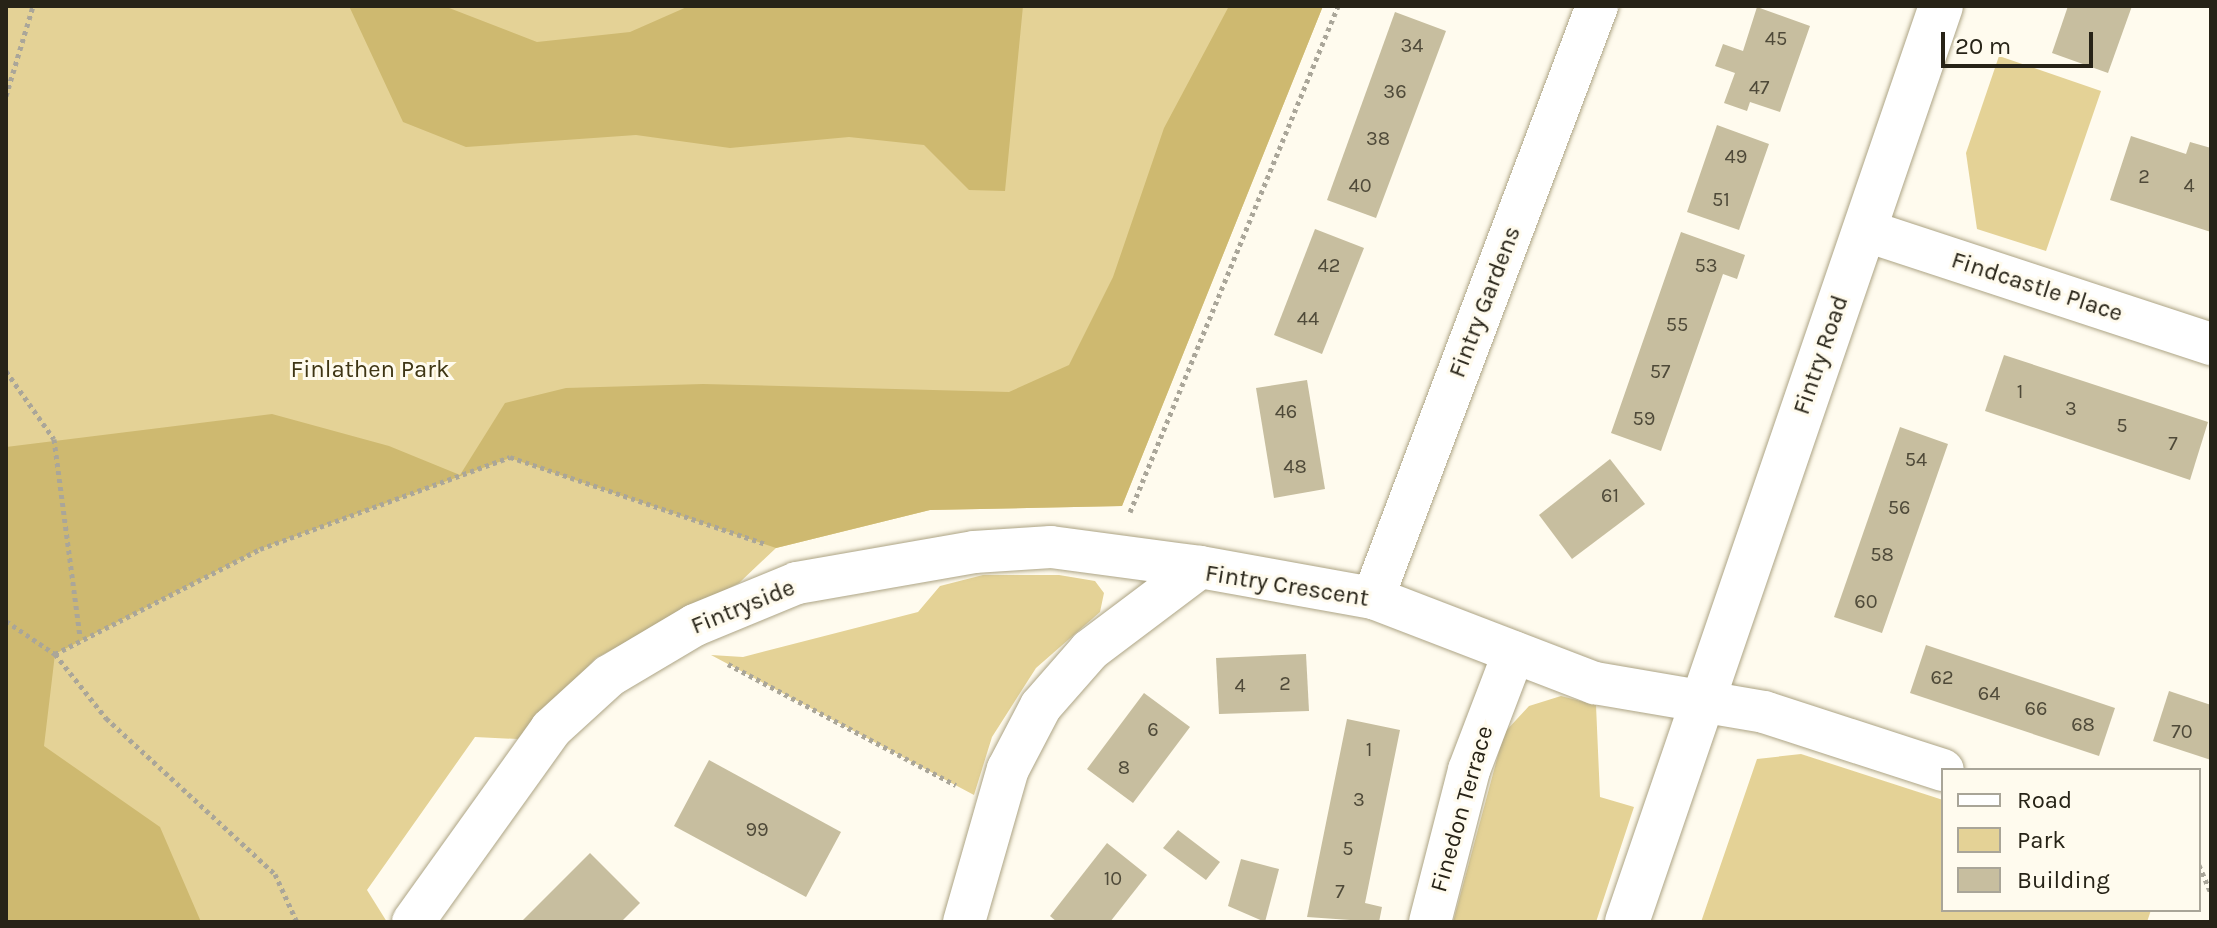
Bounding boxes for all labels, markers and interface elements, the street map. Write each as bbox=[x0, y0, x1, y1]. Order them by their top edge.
scale bar bbox=[1945, 16, 2097, 66]
house number: 45 bbox=[1765, 26, 1787, 50]
text: 20 m bbox=[1955, 32, 2011, 60]
house number: 34 bbox=[1401, 33, 1423, 57]
house number: 47 bbox=[1749, 75, 1769, 99]
house number: 36 bbox=[1383, 79, 1407, 103]
house number: 38 bbox=[1366, 126, 1390, 150]
house number: 49 bbox=[1725, 144, 1747, 168]
house number: 2 bbox=[2138, 164, 2150, 188]
house number: 40 bbox=[1348, 173, 1372, 197]
house number: 4 bbox=[2183, 173, 2195, 197]
house number: 51 bbox=[1712, 187, 1730, 211]
street label: Fintry Gardens bbox=[1443, 222, 1527, 382]
street label: Findcastle Place bbox=[1948, 246, 2126, 328]
house number: 42 bbox=[1318, 253, 1340, 277]
house number: 53 bbox=[1694, 253, 1718, 277]
street label: Fintry Road bbox=[1787, 292, 1855, 418]
house number: 44 bbox=[1297, 306, 1319, 330]
house number: 55 bbox=[1666, 312, 1688, 336]
park label: Finlathen Park bbox=[291, 356, 449, 384]
house number: 57 bbox=[1650, 359, 1670, 383]
house number: 1 bbox=[2017, 379, 2023, 403]
house number: 3 bbox=[2065, 396, 2077, 420]
house number: 46 bbox=[1275, 399, 1297, 423]
house number: 59 bbox=[1633, 406, 1655, 430]
house number: 5 bbox=[2116, 413, 2128, 437]
house number: 7 bbox=[2168, 431, 2178, 455]
house number: 54 bbox=[1905, 447, 1927, 471]
house number: 48 bbox=[1283, 454, 1307, 478]
house number: 61 bbox=[1601, 483, 1619, 507]
house number: 56 bbox=[1888, 495, 1910, 519]
house number: 58 bbox=[1870, 542, 1894, 566]
street label: Fintry Crescent bbox=[1203, 559, 1371, 613]
street label: Fintryside bbox=[687, 573, 799, 641]
house number: 60 bbox=[1854, 589, 1878, 613]
house number: 62 bbox=[1930, 665, 1954, 689]
house number: 2 bbox=[1279, 671, 1291, 695]
house number: 4 bbox=[1234, 673, 1246, 697]
house number: 64 bbox=[1978, 681, 2000, 705]
house number: 66 bbox=[2025, 696, 2047, 720]
house number: 68 bbox=[2071, 712, 2095, 736]
house number: 6 bbox=[1147, 717, 1159, 741]
house number: 70 bbox=[2171, 719, 2193, 743]
street label: Finedon Terrace bbox=[1424, 722, 1500, 896]
house number: 1 bbox=[1366, 737, 1372, 761]
house number: 8 bbox=[1118, 755, 1130, 779]
legend bbox=[1941, 768, 2201, 912]
text: Road bbox=[2017, 786, 2072, 814]
house number: 3 bbox=[1353, 787, 1365, 811]
house number: 99 bbox=[745, 817, 769, 841]
text: Park bbox=[2017, 826, 2066, 854]
house number: 5 bbox=[1342, 836, 1354, 860]
house number: 10 bbox=[1104, 866, 1122, 890]
text: Building bbox=[2017, 866, 2110, 894]
house number: 7 bbox=[1335, 879, 1345, 903]

